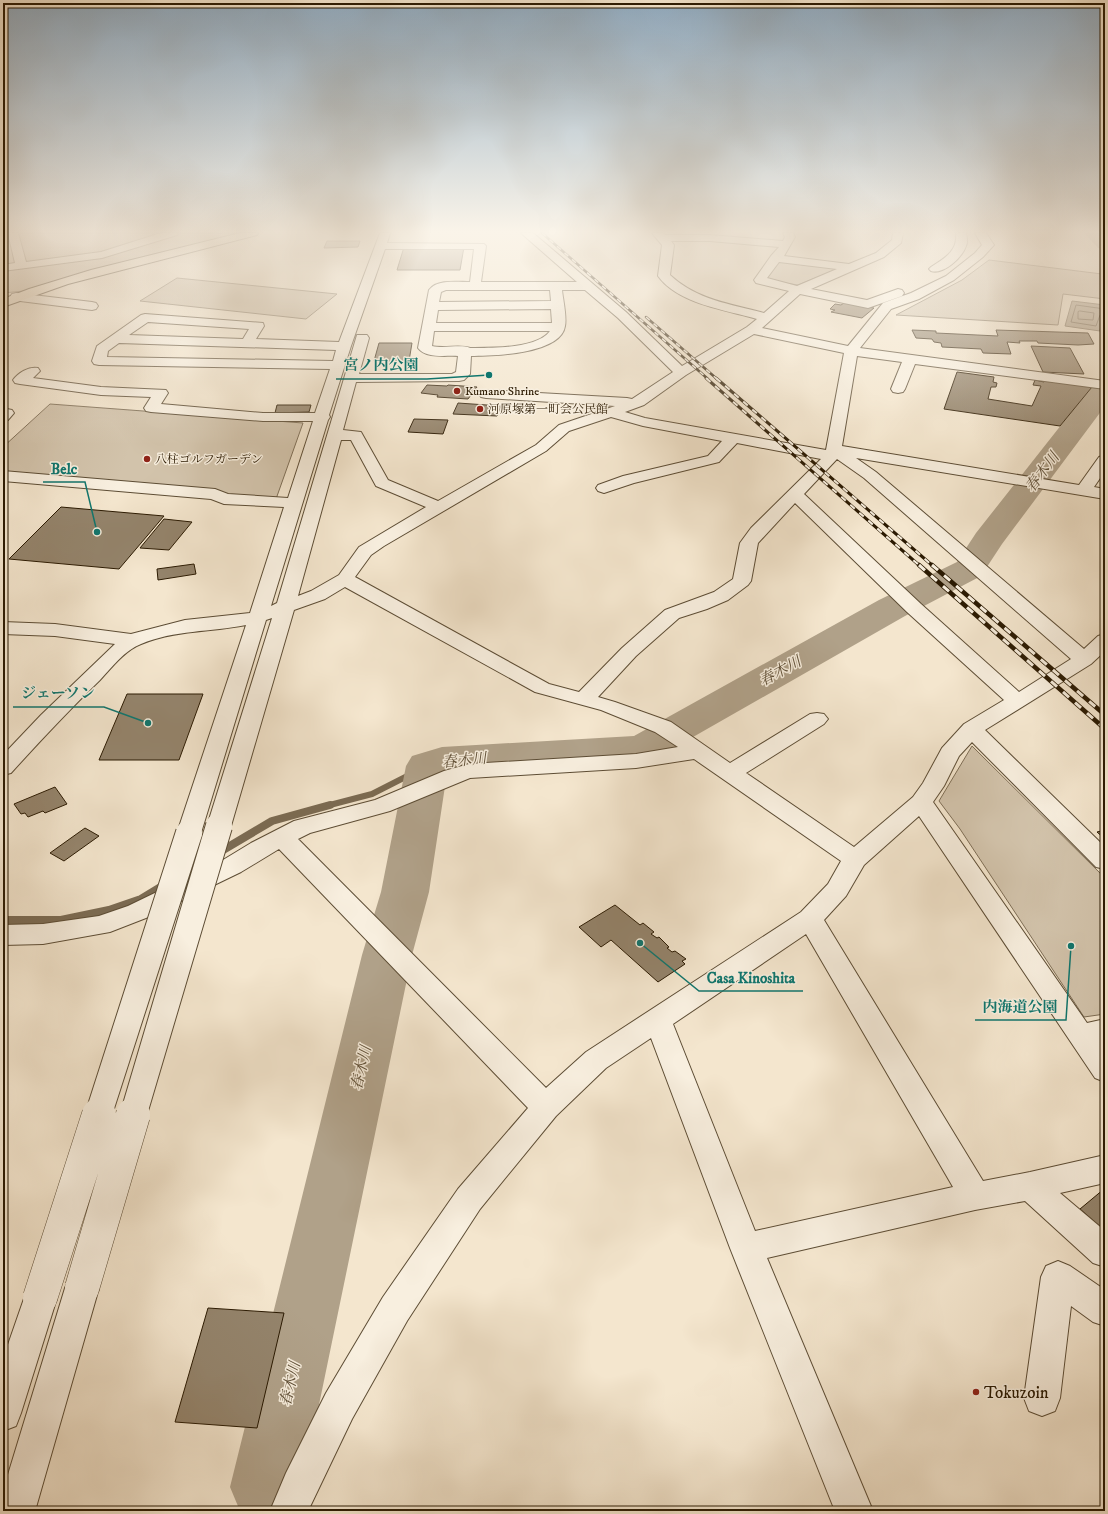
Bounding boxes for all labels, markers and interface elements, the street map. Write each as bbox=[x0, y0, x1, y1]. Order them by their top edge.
callout: 宮ノ内公園 bbox=[336, 352, 427, 379]
text: 宮ノ内公園 bbox=[343, 356, 419, 375]
place label: Kumano Shrine bbox=[465, 384, 539, 399]
marker: Kumano Shrine bbox=[452, 386, 462, 396]
place label: 河原塚第一町会公民館 bbox=[488, 402, 608, 417]
marker: 河原塚第一町会公民館 bbox=[475, 404, 485, 414]
water label: 春木川 bbox=[1021, 447, 1065, 496]
place label: 八柱ゴルフガーデン bbox=[155, 452, 263, 467]
marker: 八柱ゴルフガーデン bbox=[142, 454, 152, 464]
callout: Belc bbox=[43, 455, 85, 482]
text: Belc bbox=[51, 460, 78, 479]
water label: 春木川 bbox=[756, 651, 806, 691]
callout: ジェーソン bbox=[13, 680, 104, 707]
text: ジェーソン bbox=[21, 684, 95, 703]
water label: 春木川 bbox=[441, 748, 489, 772]
callout: Casa Kinoshita bbox=[699, 964, 803, 991]
text: Casa Kinoshita bbox=[707, 969, 796, 988]
callout: 内海道公園 bbox=[975, 993, 1066, 1020]
text: 内海道公園 bbox=[982, 998, 1058, 1017]
water label: 春木川 bbox=[347, 1042, 376, 1092]
water label: 春木川 bbox=[276, 1358, 305, 1408]
place label: Tokuzoin bbox=[984, 1382, 1049, 1404]
marker: Tokuzoin bbox=[971, 1387, 981, 1397]

